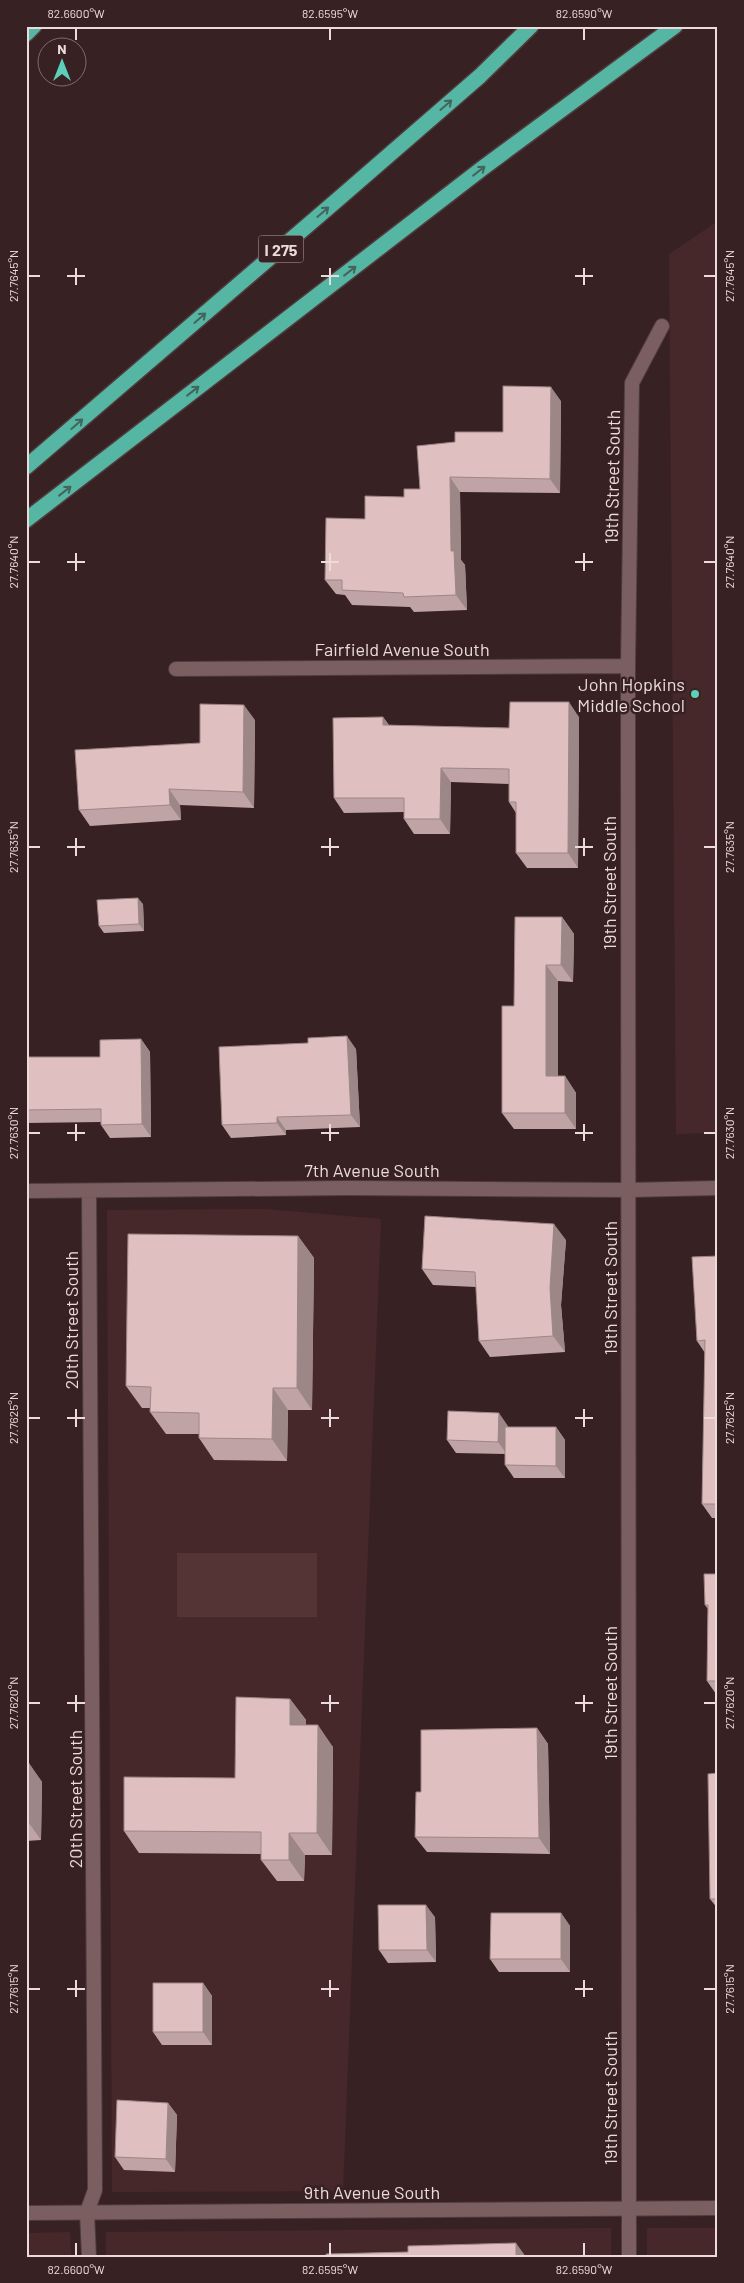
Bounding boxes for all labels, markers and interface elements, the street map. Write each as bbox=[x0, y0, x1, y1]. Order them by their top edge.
text: 82.6600°W bbox=[47, 6, 105, 20]
text: 82.6595°W bbox=[302, 6, 358, 20]
text: 82.6590°W bbox=[556, 6, 613, 20]
north arrow bbox=[38, 38, 88, 88]
text: N bbox=[57, 40, 67, 57]
one-way arrow bbox=[439, 100, 452, 111]
one-way arrow bbox=[472, 166, 485, 177]
one-way arrow bbox=[317, 206, 330, 218]
road number: I 275 bbox=[258, 235, 304, 262]
text: 27.7645°N bbox=[6, 250, 20, 302]
text: 27.7645°N bbox=[722, 250, 736, 302]
one-way arrow bbox=[343, 265, 356, 276]
one-way arrow bbox=[193, 313, 206, 324]
one-way arrow bbox=[187, 386, 200, 397]
street label: 19th Street South bbox=[600, 410, 624, 544]
one-way arrow bbox=[70, 418, 83, 429]
one-way arrow bbox=[58, 485, 71, 496]
text: 27.7640°N bbox=[6, 536, 20, 588]
text: 27.7640°N bbox=[722, 536, 736, 588]
street label: Fairfield Avenue South bbox=[314, 638, 490, 660]
place label: John Hopkins Middle School bbox=[577, 673, 685, 716]
marker: John Hopkins Middle School bbox=[689, 688, 701, 700]
street label: 19th Street South bbox=[598, 816, 620, 950]
text: 27.7635°N bbox=[6, 821, 20, 873]
text: 27.7635°N bbox=[722, 821, 736, 873]
text: 27.7630°N bbox=[6, 1107, 20, 1159]
text: 27.7630°N bbox=[722, 1107, 736, 1159]
street label: 7th Avenue South bbox=[304, 1159, 440, 1181]
street label: 19th Street South bbox=[599, 1221, 621, 1355]
street label: 20th Street South bbox=[60, 1251, 82, 1389]
text: 27.7625°N bbox=[6, 1392, 20, 1444]
text: 27.7625°N bbox=[722, 1392, 736, 1444]
street label: 19th Street South bbox=[599, 1626, 621, 1760]
text: 27.7620°N bbox=[6, 1677, 20, 1729]
text: 27.7620°N bbox=[722, 1677, 736, 1729]
street label: 20th Street South bbox=[64, 1730, 86, 1868]
text: 27.7615°N bbox=[6, 1964, 20, 2014]
text: 27.7615°N bbox=[722, 1964, 736, 2014]
street label: 19th Street South bbox=[599, 2031, 621, 2165]
street label: 9th Avenue South bbox=[304, 2181, 440, 2203]
text: 82.6600°W bbox=[47, 2262, 105, 2276]
text: 82.6595°W bbox=[302, 2262, 358, 2276]
text: 82.6590°W bbox=[556, 2262, 613, 2276]

